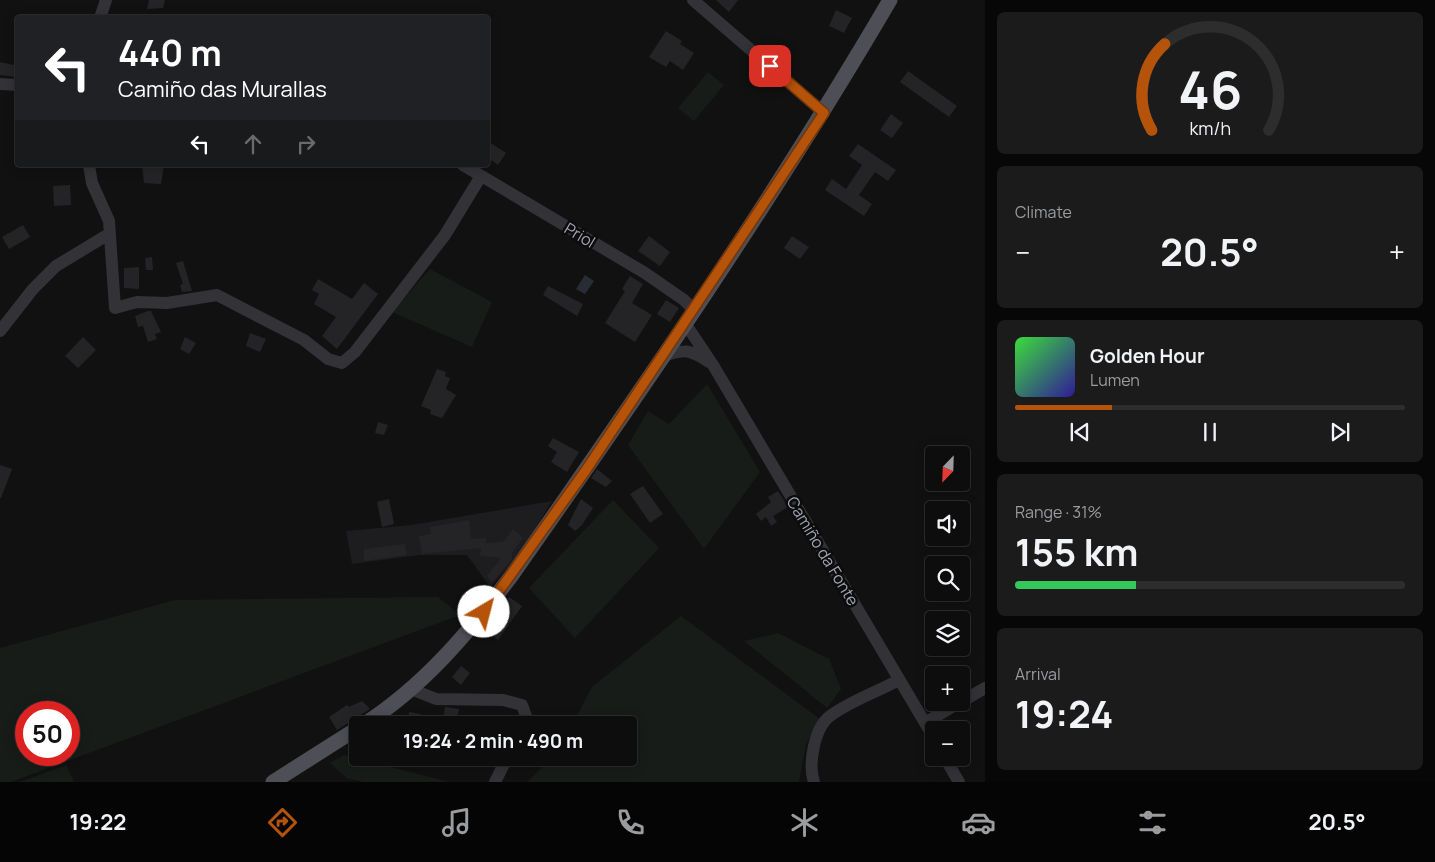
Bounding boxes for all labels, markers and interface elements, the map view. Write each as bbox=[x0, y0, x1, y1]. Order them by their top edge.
text: 440 m bbox=[118, 29, 222, 77]
icon: left bbox=[35, 35, 100, 100]
pin bbox=[749, 45, 791, 87]
icon: arrive bbox=[756, 52, 784, 80]
text: 46 bbox=[1178, 54, 1242, 125]
text: Camiño das Murallas bbox=[118, 74, 327, 104]
text: km/h bbox=[1189, 116, 1231, 140]
icon: left bbox=[186, 130, 214, 158]
icon: ahead bbox=[239, 130, 267, 158]
icon: right bbox=[292, 130, 320, 158]
text: Climate bbox=[1015, 201, 1072, 223]
street label: Priol bbox=[560, 217, 600, 253]
text: 20.5° bbox=[1160, 225, 1259, 277]
text: − bbox=[1015, 233, 1030, 271]
text: + bbox=[1389, 233, 1405, 271]
text: Golden Hour bbox=[1090, 343, 1204, 369]
text: Lumen bbox=[1090, 369, 1140, 391]
icon: previous bbox=[1066, 418, 1094, 446]
icon: pause bbox=[1196, 418, 1224, 446]
icon: next bbox=[1326, 418, 1354, 446]
north arrow bbox=[925, 446, 970, 491]
map controls bbox=[925, 446, 970, 766]
street label: Camiño da Fonte bbox=[782, 492, 864, 610]
button: sound bbox=[925, 501, 970, 546]
text: Range · 31% bbox=[1015, 501, 1102, 523]
text: 155 km bbox=[1015, 525, 1138, 577]
button: search bbox=[925, 556, 970, 601]
position arrow bbox=[457, 585, 509, 637]
button: layers bbox=[925, 611, 970, 656]
text: Arrival bbox=[1015, 663, 1061, 685]
button: + bbox=[925, 666, 970, 711]
text: 19:24 bbox=[1015, 687, 1113, 739]
speed limit sign: 50 bbox=[15, 701, 80, 766]
button: − bbox=[925, 721, 970, 766]
text: 19:24 · 2 min · 490 m bbox=[403, 728, 583, 754]
icon: directions bbox=[265, 805, 300, 840]
icon: music bbox=[439, 805, 474, 840]
icon: phone bbox=[613, 805, 648, 840]
icon: climate bbox=[787, 805, 822, 840]
icon: car bbox=[961, 805, 996, 840]
icon: filters bbox=[1135, 805, 1170, 840]
text: 19:22 bbox=[69, 807, 126, 837]
text: 20.5° bbox=[1308, 807, 1366, 837]

